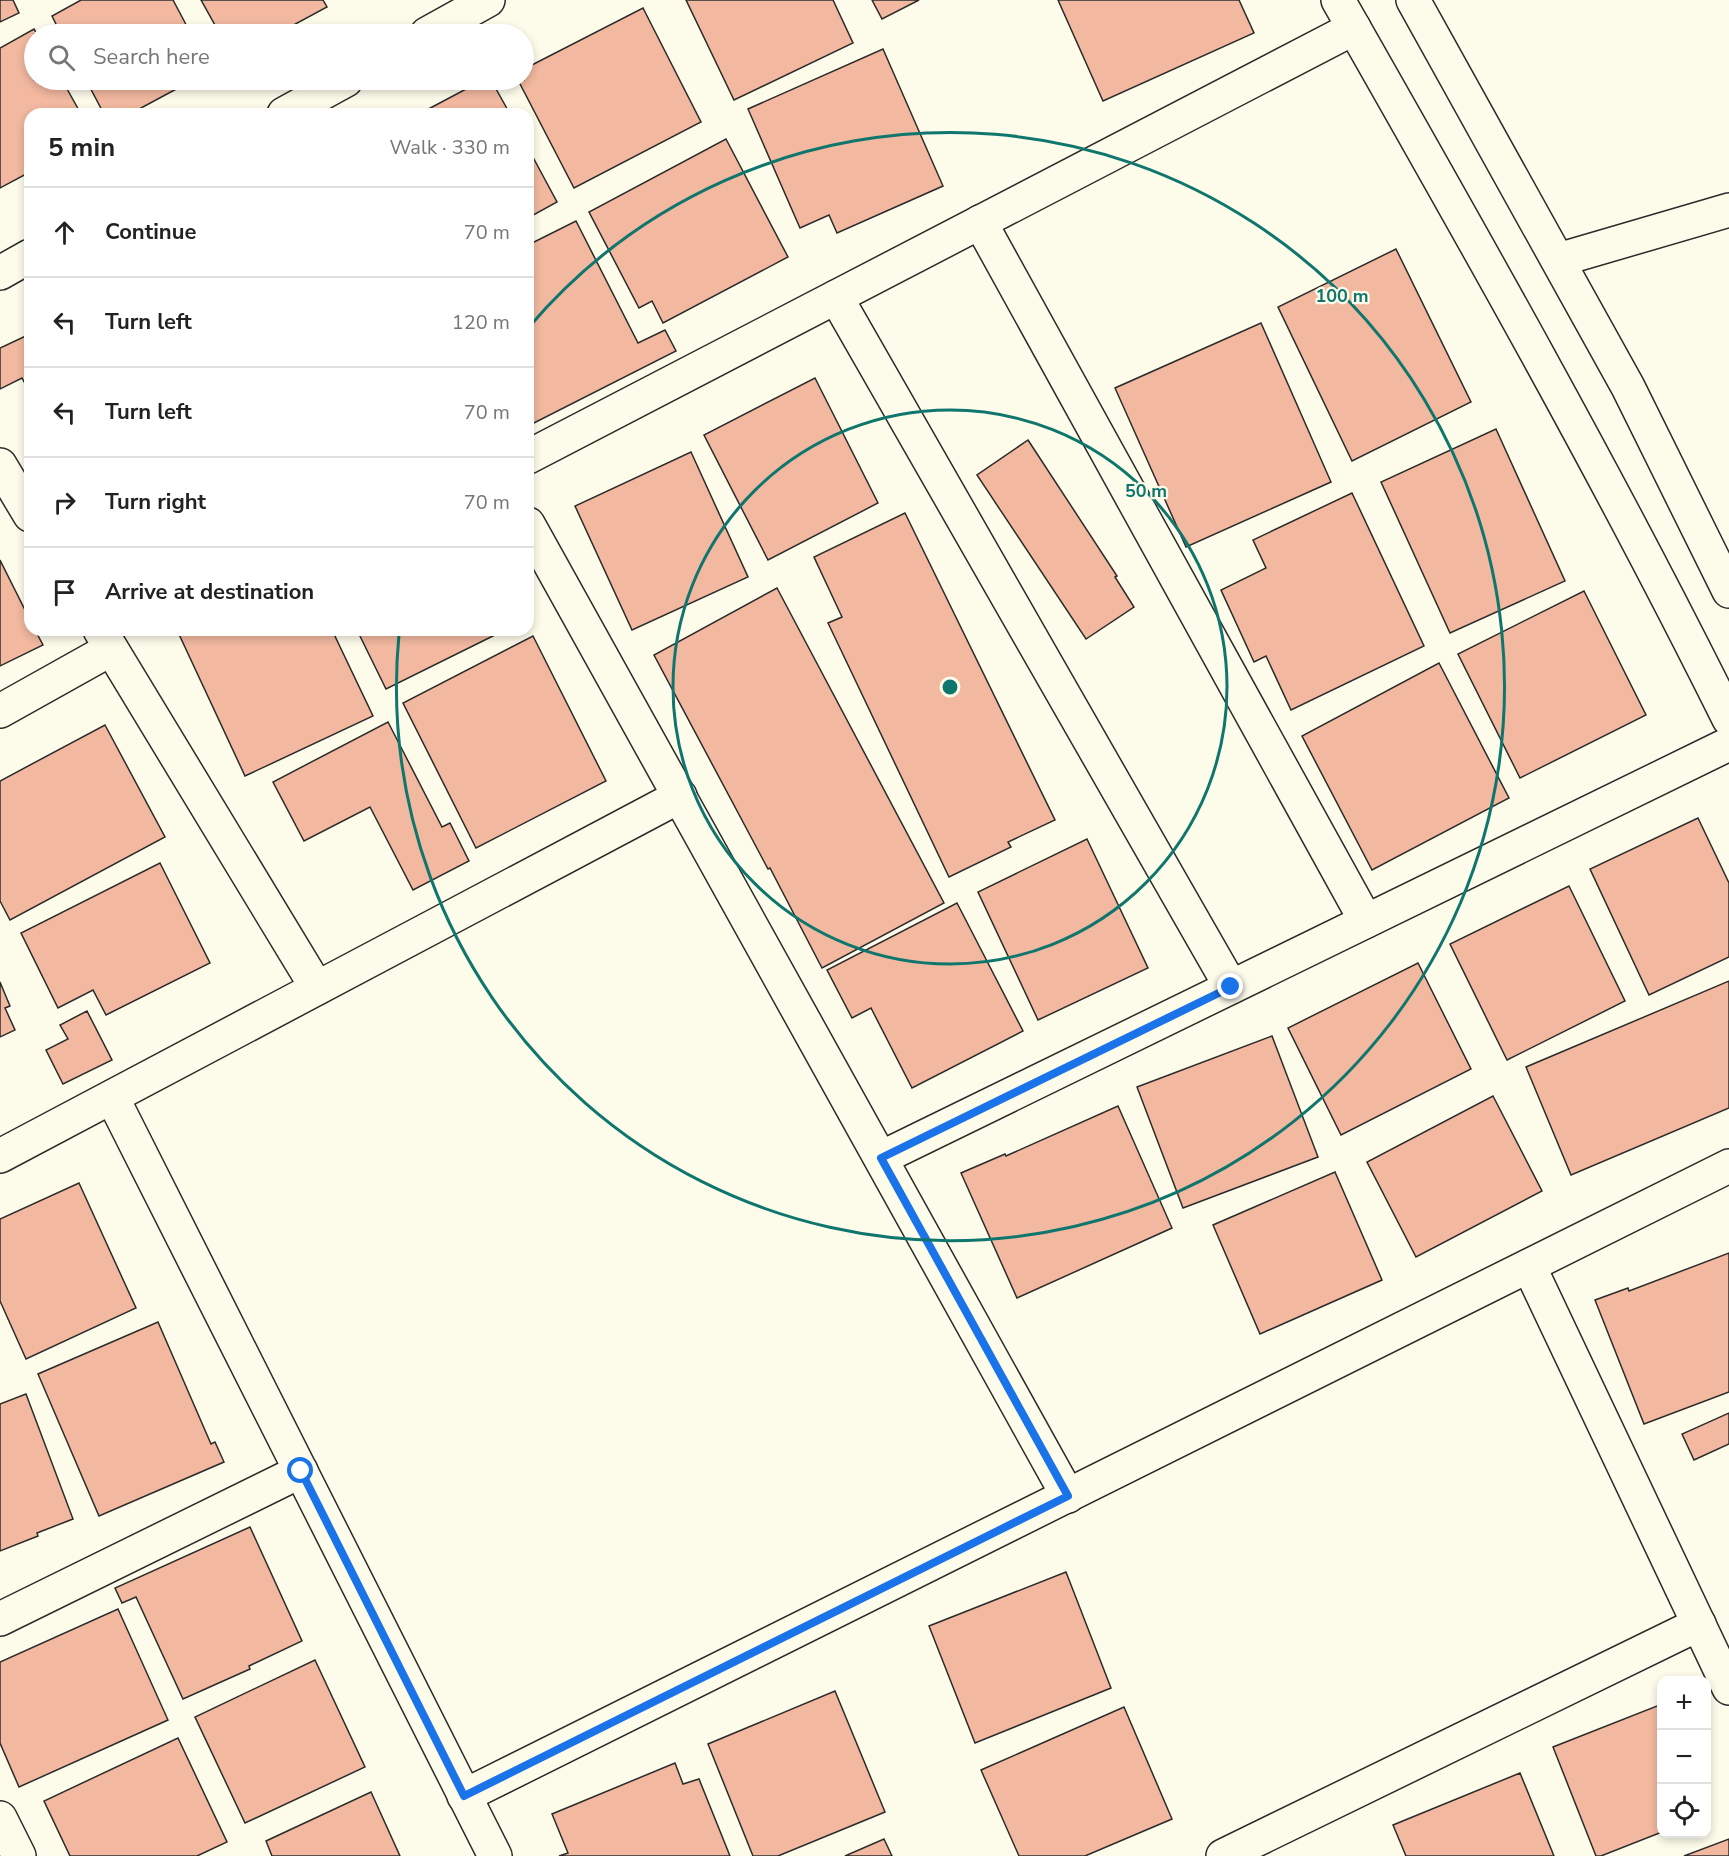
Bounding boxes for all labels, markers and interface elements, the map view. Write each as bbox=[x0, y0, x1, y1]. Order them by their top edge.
search box bbox=[24, 24, 534, 90]
icon: search bbox=[45, 41, 78, 74]
text: Search here bbox=[93, 42, 210, 72]
text: 5 min bbox=[48, 130, 115, 165]
text: Walk · 330 m bbox=[390, 134, 510, 161]
icon: ahead bbox=[48, 216, 81, 249]
text: Continue bbox=[105, 217, 196, 247]
text: 70 m bbox=[464, 219, 510, 246]
text: 100 m bbox=[1315, 284, 1369, 308]
icon: left bbox=[48, 306, 81, 339]
text: Turn left bbox=[105, 307, 192, 337]
text: 120 m bbox=[452, 309, 510, 336]
icon: left bbox=[48, 396, 81, 429]
text: Turn left bbox=[105, 397, 192, 427]
text: 70 m bbox=[464, 399, 510, 426]
text: 50 m bbox=[1125, 479, 1167, 503]
icon: right bbox=[48, 486, 81, 519]
text: Turn right bbox=[105, 487, 206, 517]
text: 70 m bbox=[464, 489, 510, 516]
icon: arrive bbox=[48, 576, 81, 609]
text: Arrive at destination bbox=[105, 577, 314, 607]
centre of rings bbox=[940, 677, 960, 697]
route end bbox=[1217, 973, 1243, 999]
route start bbox=[287, 1457, 313, 1483]
map controls bbox=[1657, 1676, 1711, 1838]
button: + bbox=[1657, 1676, 1711, 1730]
button: − bbox=[1657, 1730, 1711, 1784]
button: locate bbox=[1657, 1784, 1711, 1838]

